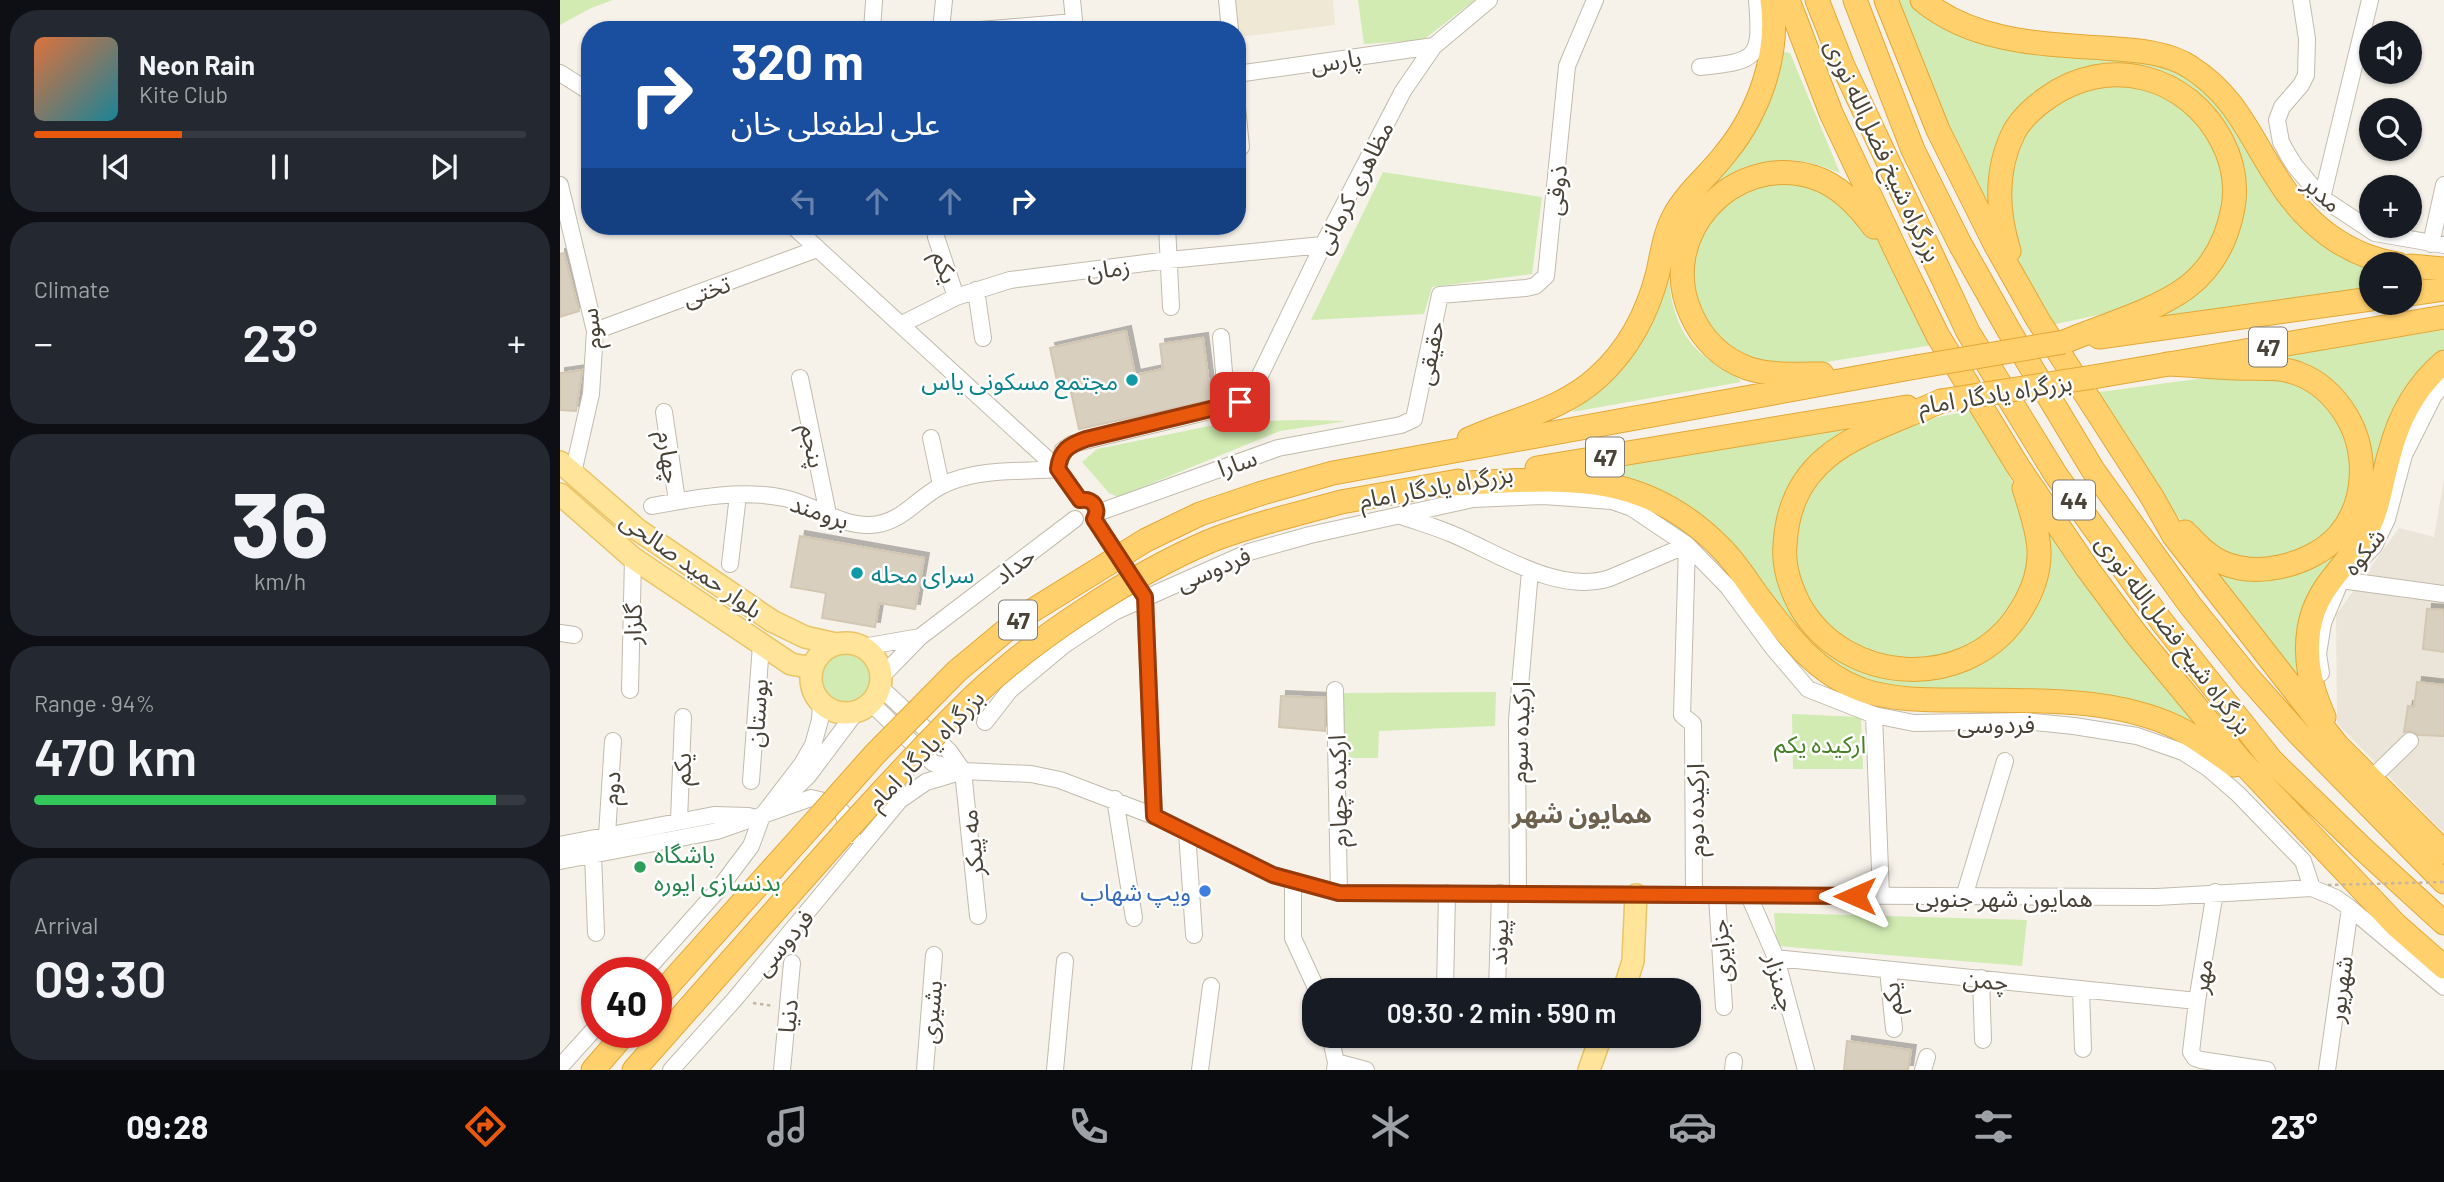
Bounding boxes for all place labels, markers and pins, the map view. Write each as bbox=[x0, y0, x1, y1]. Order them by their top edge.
place label: مجتمع مسکونی یاس bbox=[921, 366, 1118, 399]
marker: مجتمع مسکونی یاس bbox=[1124, 372, 1140, 388]
pin bbox=[1210, 372, 1270, 432]
place label: سرای محله bbox=[871, 559, 974, 589]
marker: سرای محله bbox=[849, 565, 865, 581]
place label: باشگاه بدنسازی ایوره bbox=[654, 839, 781, 897]
marker: باشگاه بدنسازی ایوره bbox=[632, 859, 648, 875]
place label: ویپ شهاب bbox=[1080, 877, 1191, 908]
marker: ویپ شهاب bbox=[1197, 883, 1213, 899]

